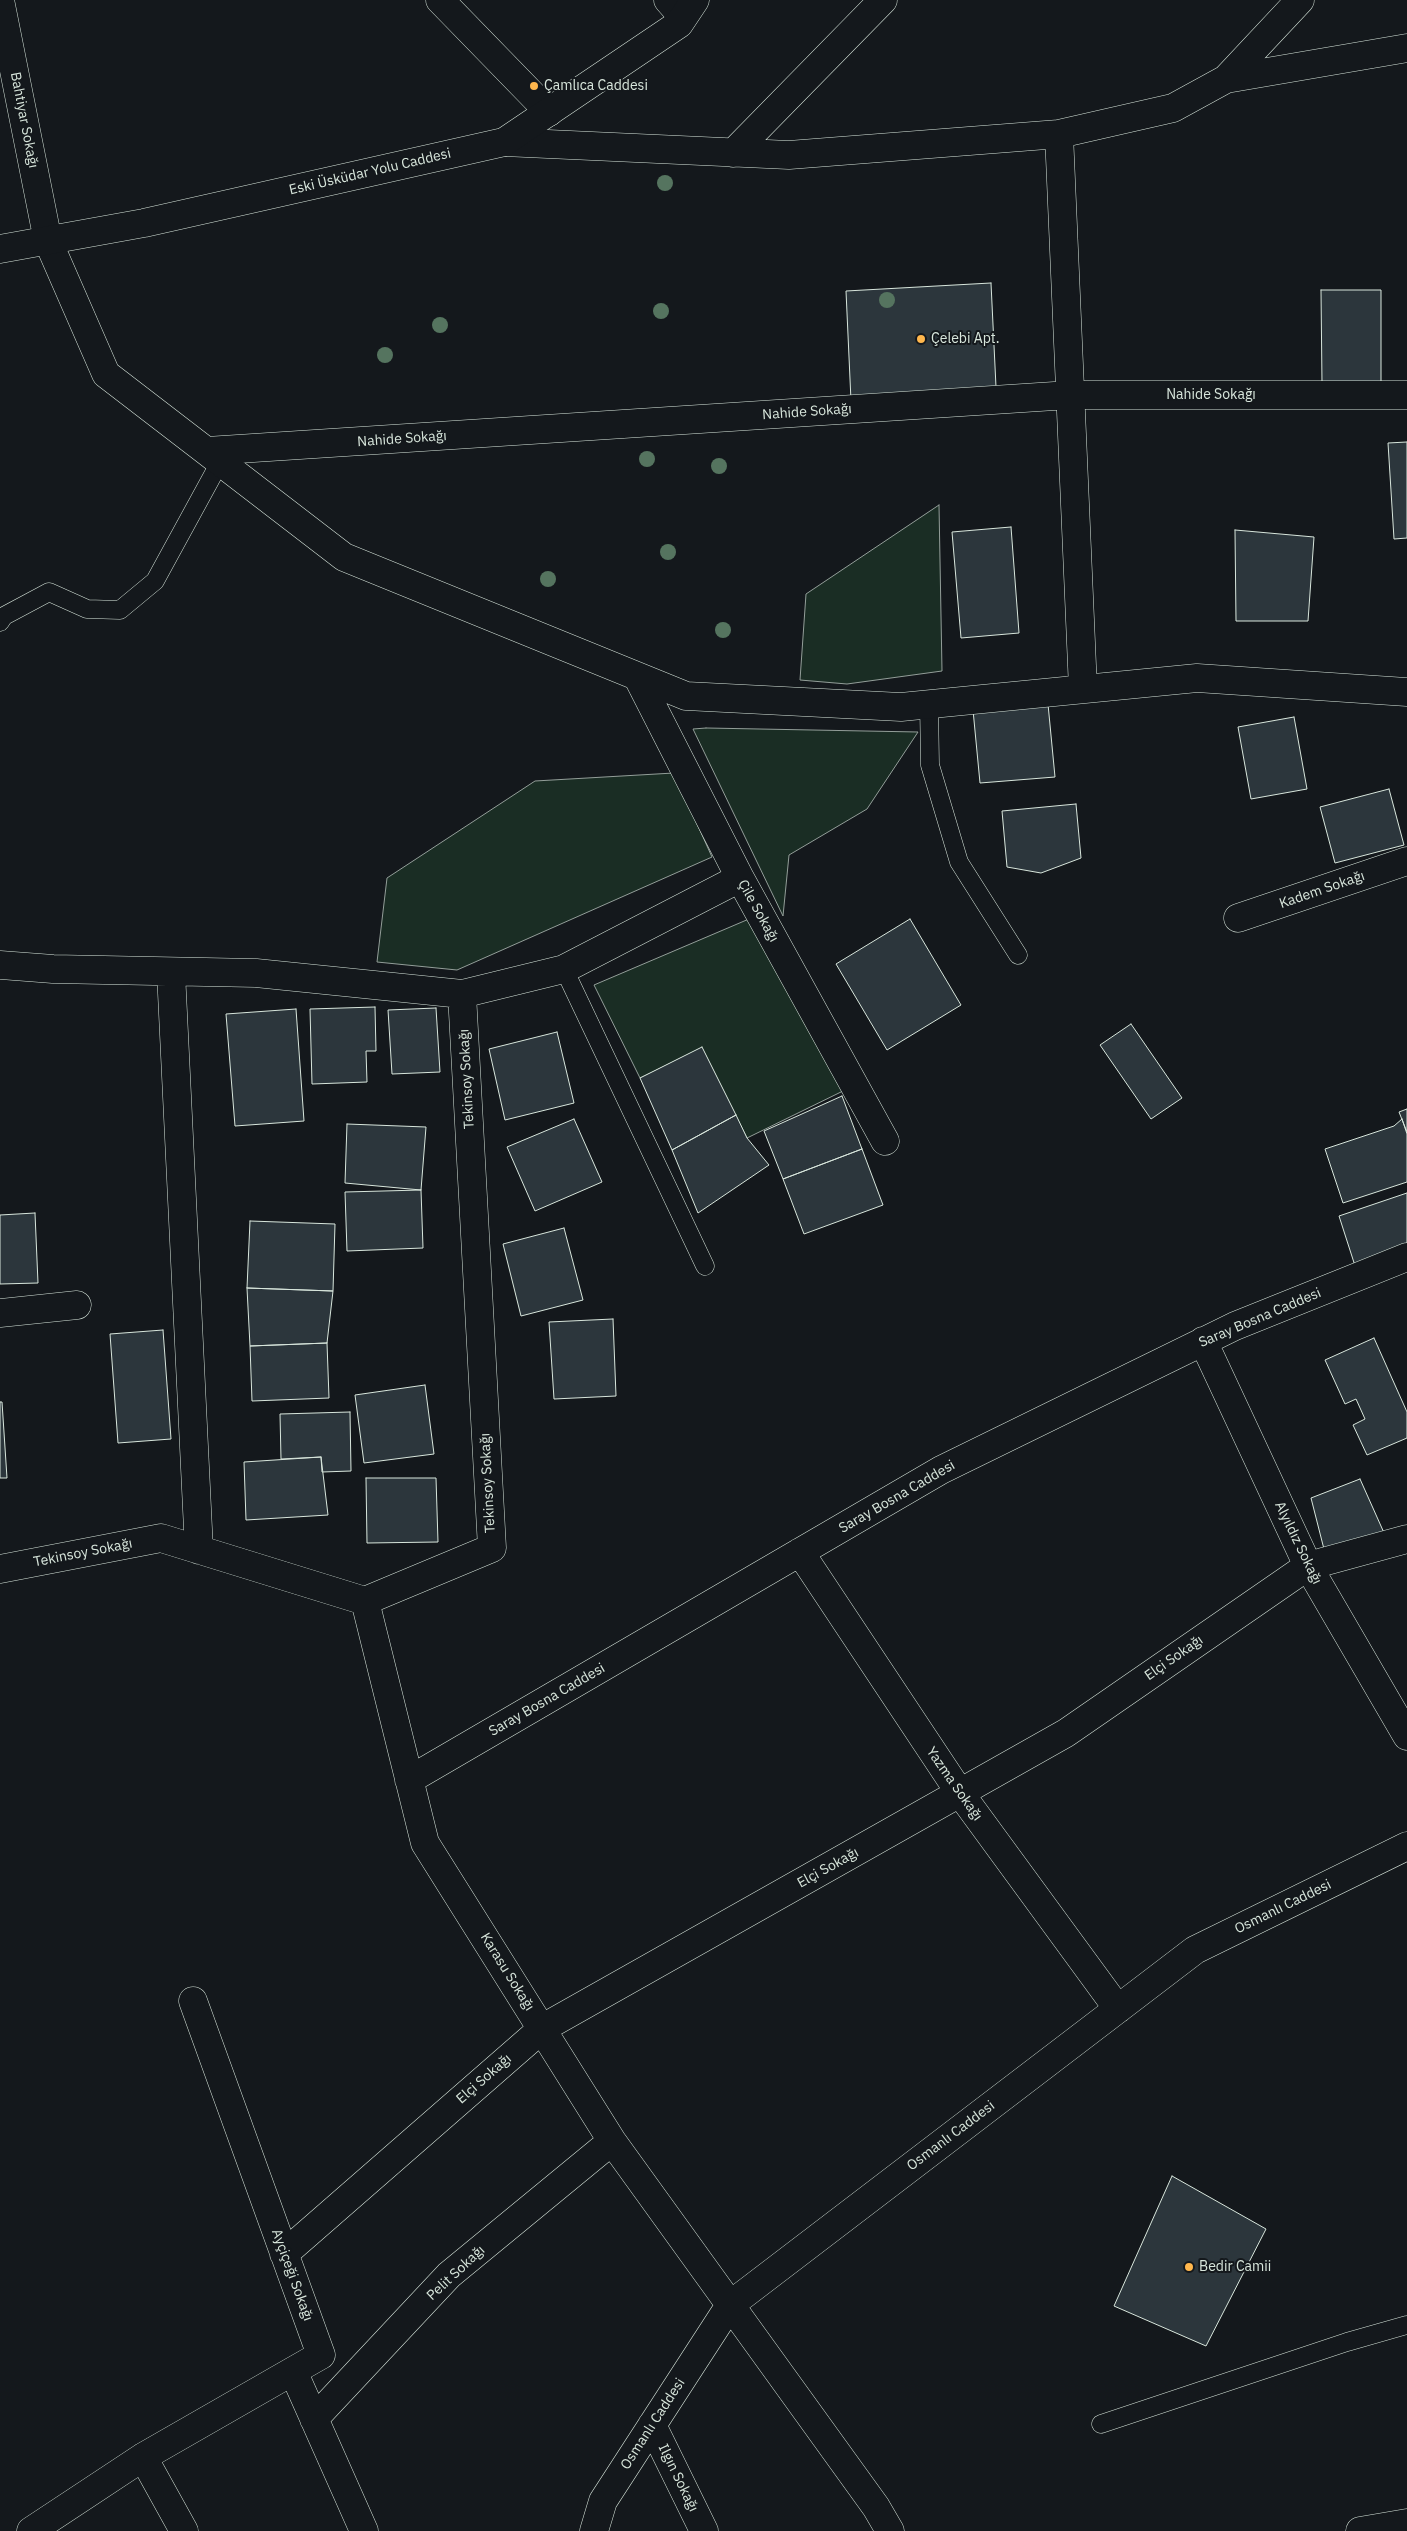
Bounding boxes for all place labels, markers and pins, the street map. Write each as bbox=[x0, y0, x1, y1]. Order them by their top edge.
place label: Çamlıca Caddesi bbox=[544, 78, 648, 94]
marker: Çamlıca Caddesi bbox=[528, 80, 540, 92]
place label: Çelebi Apt. bbox=[931, 331, 1000, 347]
marker: Çelebi Apt. bbox=[915, 333, 927, 345]
place label: Bedir Camii bbox=[1199, 2259, 1271, 2275]
marker: Bedir Camii bbox=[1183, 2261, 1195, 2273]

